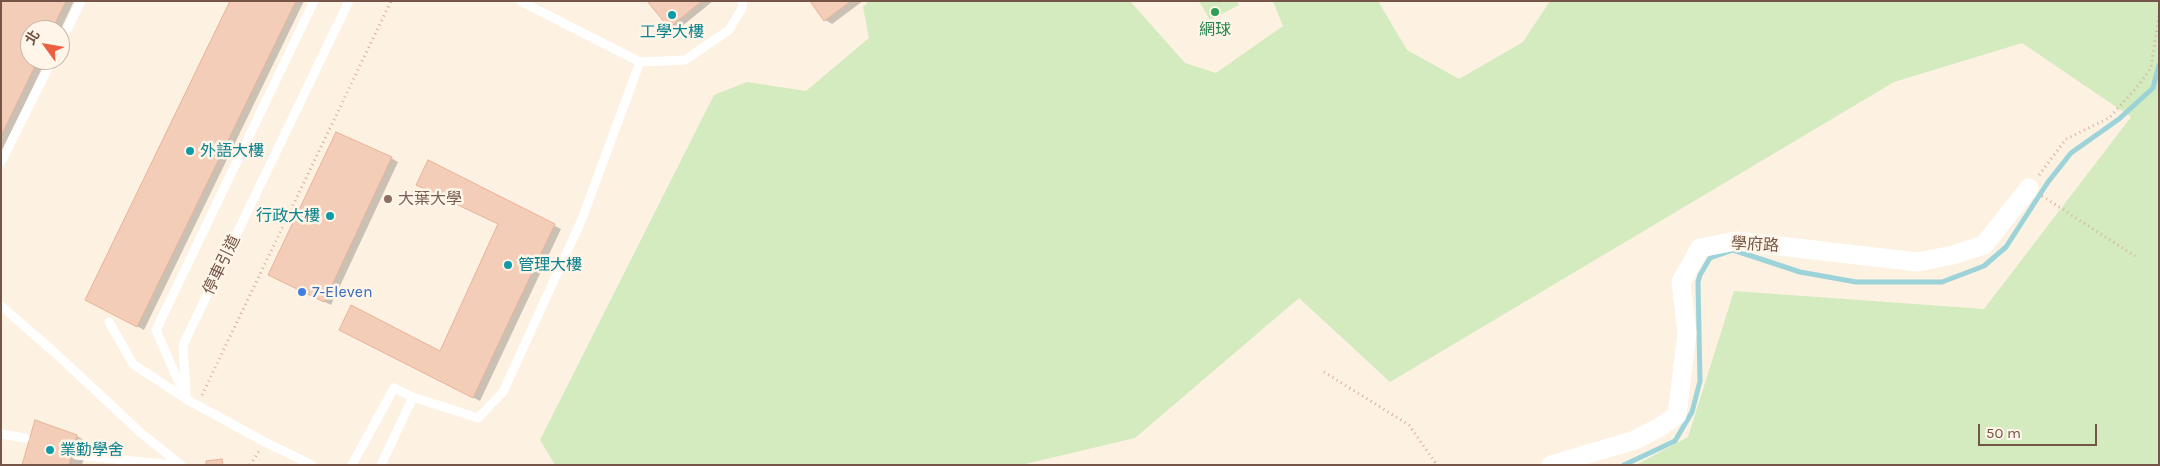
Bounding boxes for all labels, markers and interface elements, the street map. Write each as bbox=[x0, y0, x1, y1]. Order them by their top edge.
marker: 網球 bbox=[1209, 6, 1221, 18]
marker: 工學大樓 bbox=[666, 9, 678, 21]
north arrow bbox=[20, 20, 70, 70]
place label: 網球 bbox=[1199, 20, 1231, 40]
place label: 工學大樓 bbox=[640, 22, 704, 42]
text: 北 bbox=[22, 27, 44, 48]
place label: 外語大樓 bbox=[200, 141, 264, 161]
marker: 外語大樓 bbox=[184, 145, 196, 157]
place label: 大葉大學 bbox=[398, 189, 462, 209]
marker: 大葉大學 bbox=[382, 193, 394, 205]
place label: 行政大樓 bbox=[256, 206, 320, 226]
marker: 行政大樓 bbox=[324, 210, 336, 222]
street label: 停車引道 bbox=[199, 232, 245, 298]
street label: 學府路 bbox=[1731, 234, 1779, 256]
place label: 管理大樓 bbox=[518, 255, 582, 275]
marker: 管理大樓 bbox=[502, 259, 514, 271]
place label: 7-Eleven bbox=[312, 282, 373, 302]
marker: 7-Eleven bbox=[296, 286, 308, 298]
scale bar bbox=[1980, 414, 2099, 446]
text: 50 m bbox=[1986, 424, 2021, 442]
place label: 業勤學舍 bbox=[60, 440, 124, 460]
marker: 業勤學舍 bbox=[44, 444, 56, 456]

